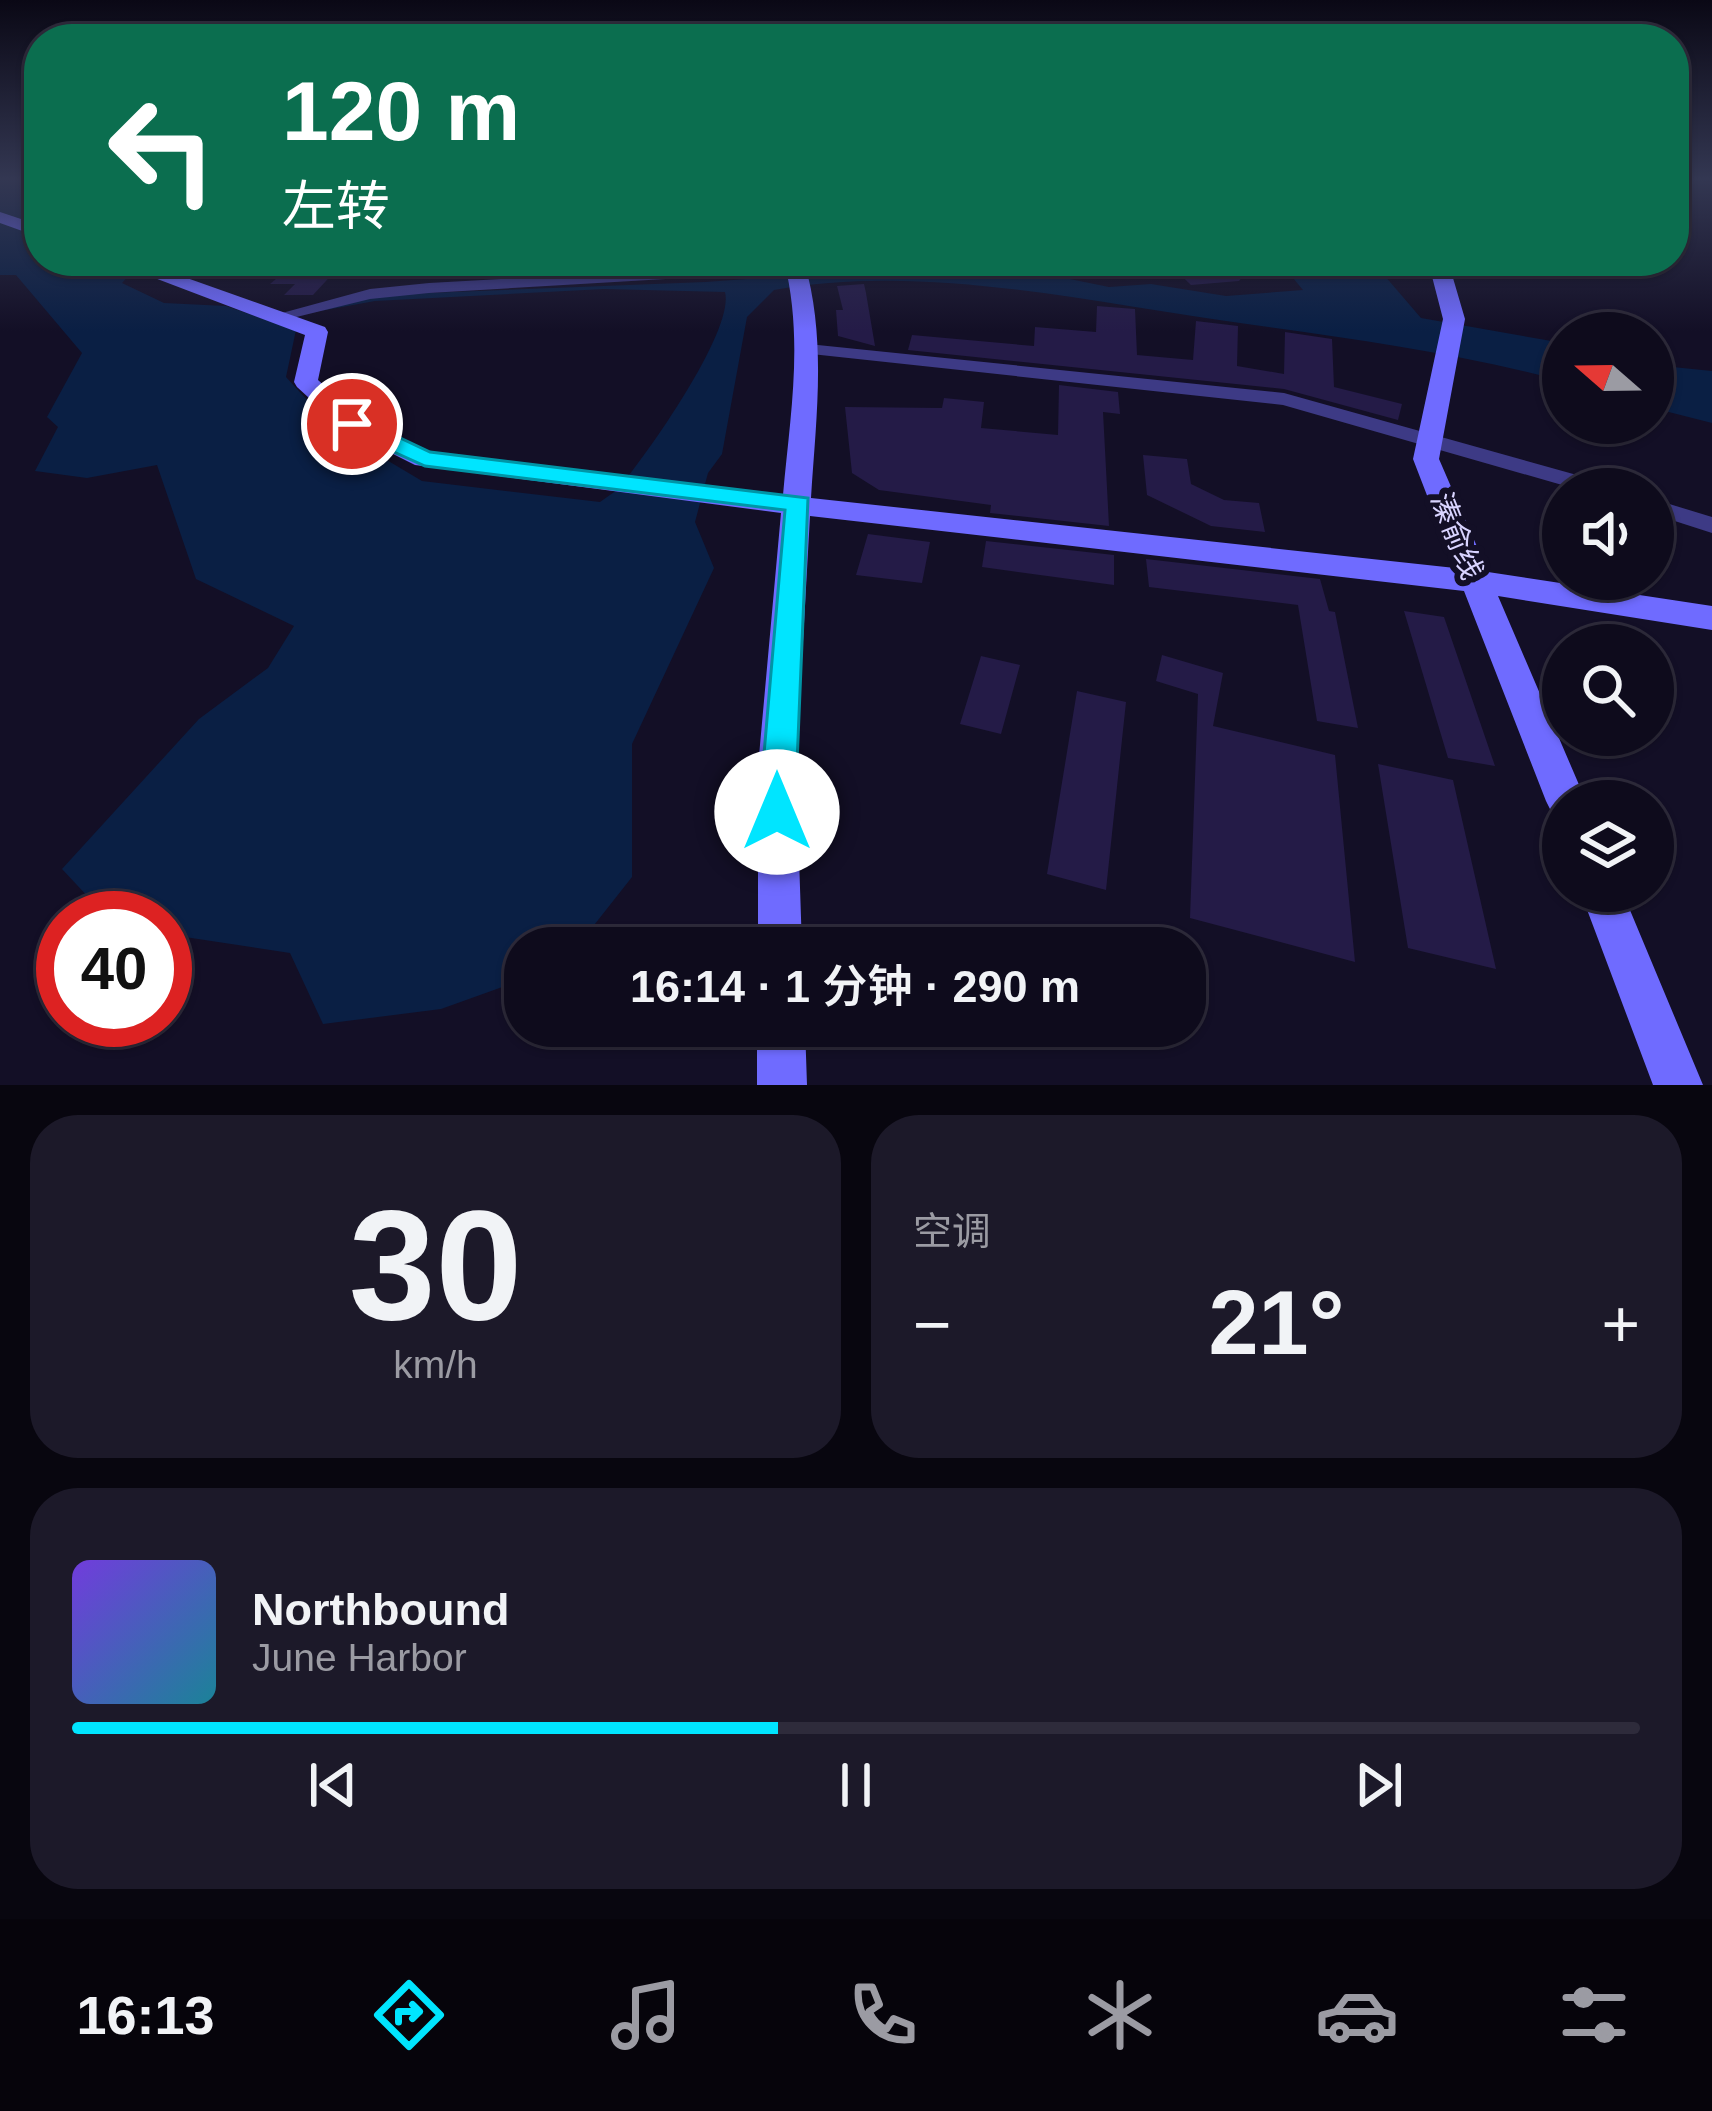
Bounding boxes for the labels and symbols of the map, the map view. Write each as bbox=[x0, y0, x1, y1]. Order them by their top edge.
north arrow bbox=[1542, 312, 1674, 444]
pin bbox=[301, 373, 403, 475]
street label: 溱俞线 bbox=[1425, 488, 1489, 584]
position arrow bbox=[714, 749, 840, 875]
speed limit sign: 40 bbox=[36, 891, 192, 1047]

